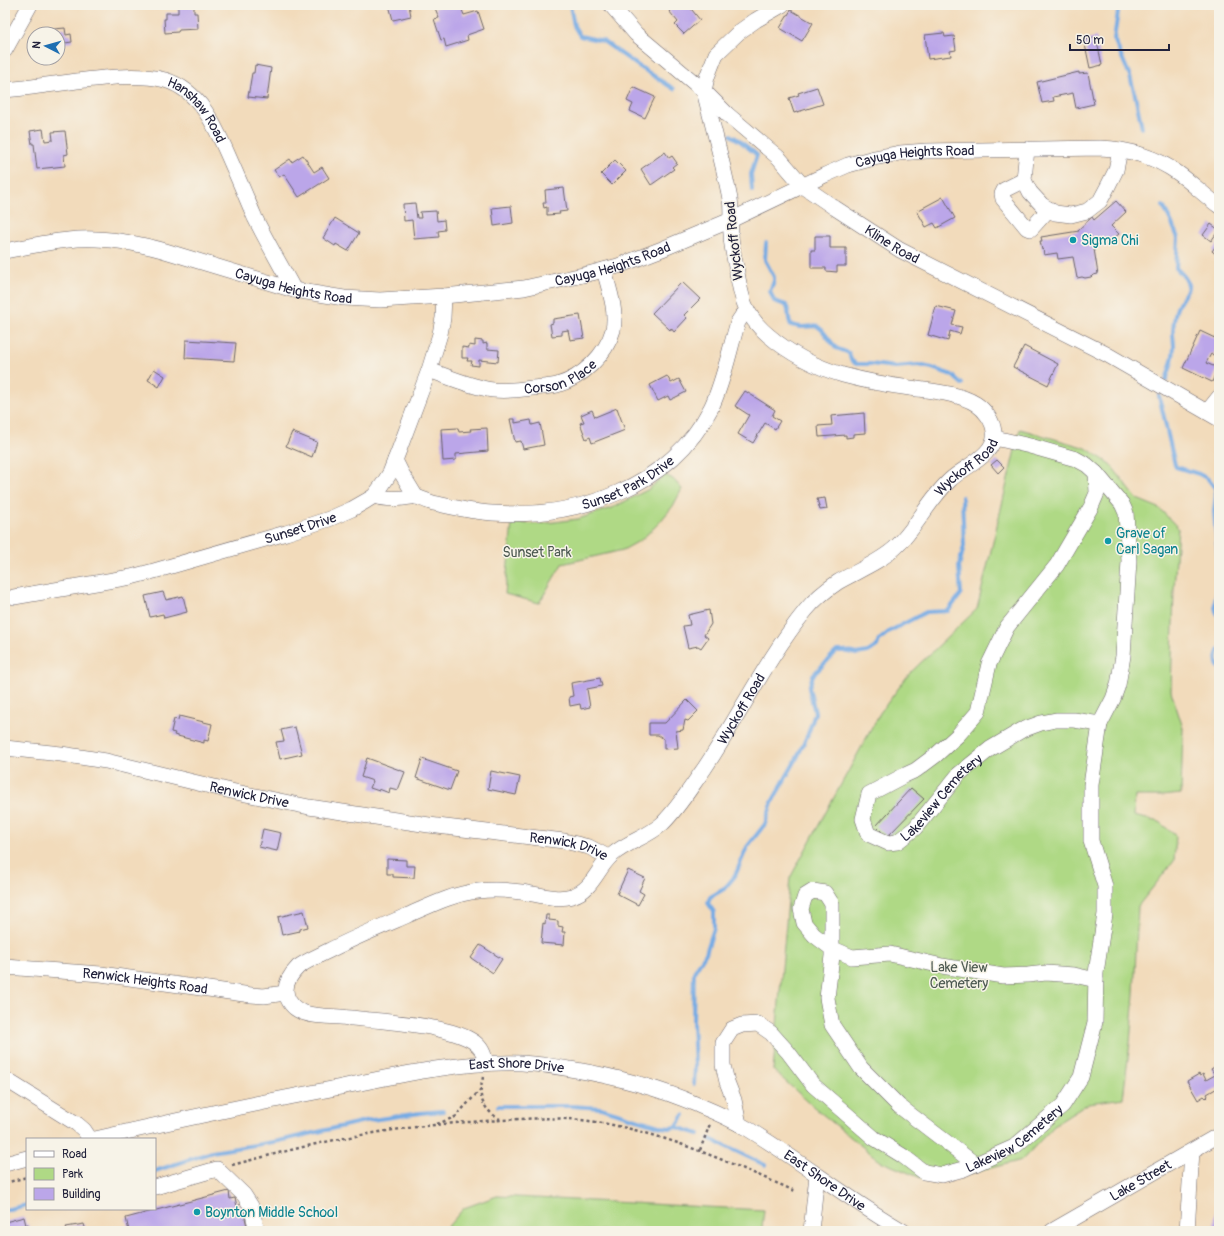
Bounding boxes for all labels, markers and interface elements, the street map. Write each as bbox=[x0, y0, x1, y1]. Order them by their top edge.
north arrow bbox=[26, 26, 66, 66]
scale bar bbox=[1070, 26, 1169, 52]
text: 50 m bbox=[1076, 33, 1104, 48]
text: N bbox=[30, 40, 43, 49]
street label: Hanshaw Road bbox=[165, 73, 230, 145]
street label: Cayuga Heights Road bbox=[853, 142, 975, 171]
street label: Wyckoff Road bbox=[721, 200, 747, 281]
street label: Kline Road bbox=[862, 221, 922, 267]
place label: Sigma Chi bbox=[1081, 232, 1139, 249]
marker: Sigma Chi bbox=[1068, 235, 1078, 245]
street label: Cayuga Heights Road bbox=[553, 238, 673, 289]
street label: Cayuga Heights Road bbox=[233, 264, 353, 307]
street label: Corson Place bbox=[523, 356, 600, 398]
street label: Wyckoff Road bbox=[931, 436, 1002, 499]
street label: Sunset Park Drive bbox=[580, 452, 677, 513]
street label: Sunset Drive bbox=[262, 508, 339, 547]
place label: Grave of Carl Sagan bbox=[1116, 525, 1178, 558]
marker: Grave of Carl Sagan bbox=[1103, 536, 1113, 546]
park label: Sunset Park bbox=[502, 544, 572, 561]
street label: Wyckoff Road bbox=[713, 670, 769, 748]
street label: Lakeview Cemetery bbox=[897, 750, 986, 845]
street label: Renwick Drive bbox=[208, 778, 290, 811]
street label: Renwick Drive bbox=[529, 828, 611, 864]
park label: Lake View Cemetery bbox=[930, 959, 988, 992]
street label: Renwick Heights Road bbox=[82, 964, 209, 997]
street label: East Shore Drive bbox=[468, 1054, 565, 1076]
street label: Lakeview Cemetery bbox=[963, 1101, 1066, 1176]
legend bbox=[26, 1138, 156, 1210]
street label: East Shore Drive bbox=[781, 1146, 869, 1214]
text: Road bbox=[62, 1147, 87, 1162]
street label: Lake Street bbox=[1107, 1156, 1175, 1205]
text: Park bbox=[62, 1167, 83, 1182]
text: Building bbox=[62, 1187, 101, 1202]
place label: Boynton Middle School bbox=[205, 1204, 338, 1221]
marker: Boynton Middle School bbox=[192, 1207, 202, 1217]

